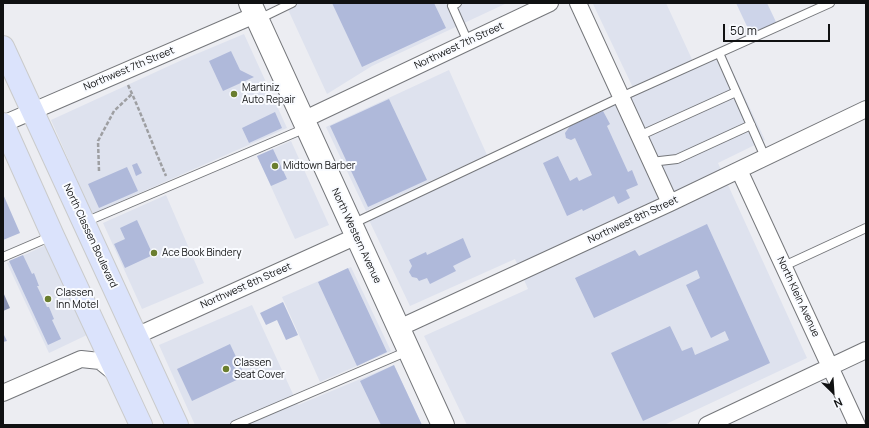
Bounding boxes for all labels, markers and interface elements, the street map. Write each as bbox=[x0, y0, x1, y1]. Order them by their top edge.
scale bar bbox=[725, 16, 832, 42]
street label: Northwest 7th Street bbox=[412, 20, 506, 72]
text: 50 m bbox=[730, 22, 757, 39]
street label: Northwest 7th Street bbox=[82, 44, 176, 94]
place label: Martiniz Auto Repair bbox=[242, 82, 295, 106]
marker: Martiniz Auto Repair bbox=[229, 89, 239, 99]
place label: Midtown Barber bbox=[283, 160, 355, 172]
marker: Midtown Barber bbox=[270, 161, 280, 171]
street label: North Classen Boulevard bbox=[61, 182, 119, 290]
street label: North Western Avenue bbox=[329, 187, 383, 285]
street label: Northwest 8th Street bbox=[586, 194, 680, 246]
place label: Ace Book Bindery bbox=[162, 247, 241, 259]
marker: Ace Book Bindery bbox=[149, 248, 159, 258]
street label: North Klein Avenue bbox=[774, 255, 822, 339]
street label: Northwest 8th Street bbox=[199, 261, 293, 311]
place label: Classen Inn Motel bbox=[56, 287, 99, 310]
marker: Classen Inn Motel bbox=[43, 294, 53, 304]
place label: Classen Seat Cover bbox=[234, 357, 285, 380]
marker: Classen Seat Cover bbox=[221, 364, 231, 374]
north arrow bbox=[813, 372, 853, 412]
text: N bbox=[832, 395, 845, 412]

